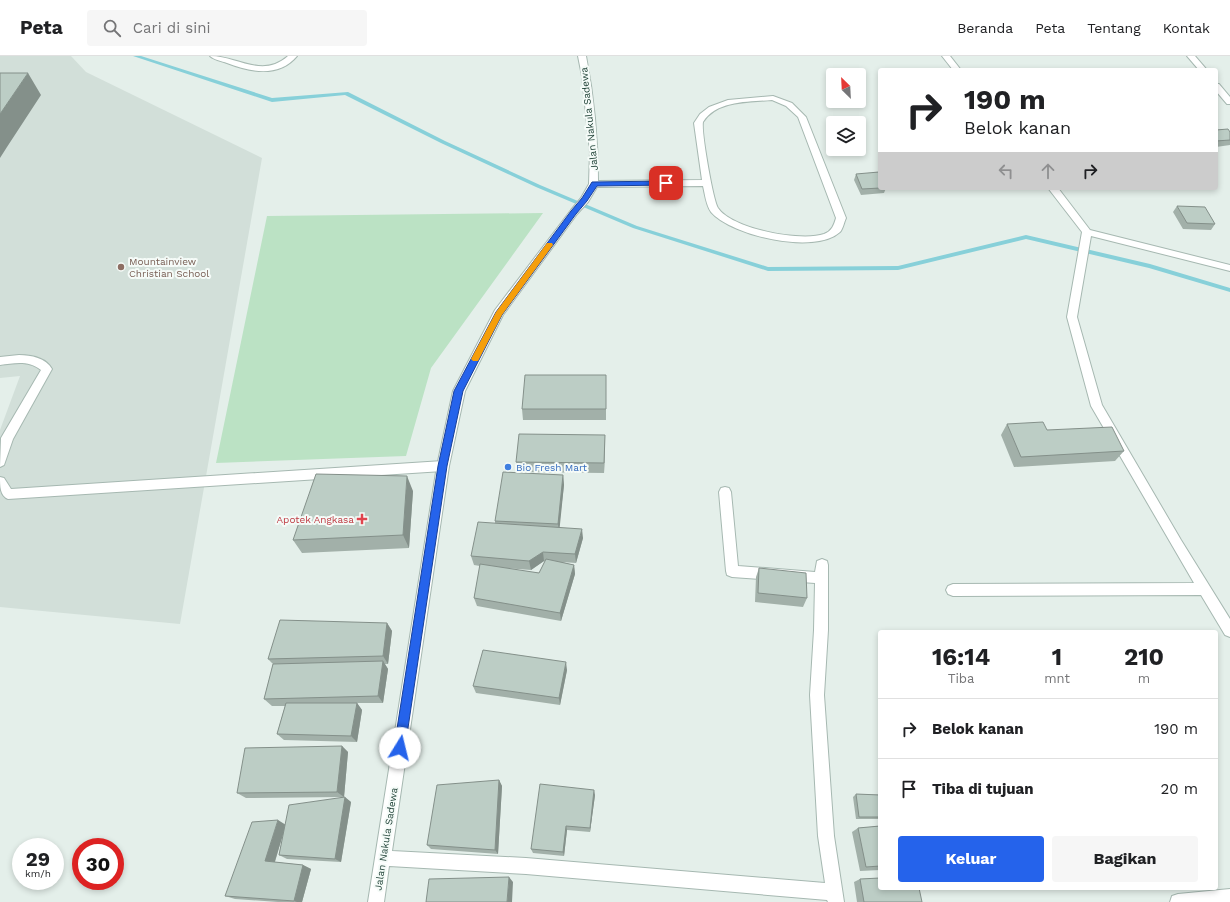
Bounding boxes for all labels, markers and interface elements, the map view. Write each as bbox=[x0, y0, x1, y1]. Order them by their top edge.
search box bbox=[87, 10, 367, 46]
text: Peta bbox=[20, 16, 63, 39]
icon: search bbox=[101, 17, 123, 39]
text: Cari di sini bbox=[133, 19, 210, 37]
text: Beranda bbox=[957, 20, 1013, 36]
text: Peta bbox=[1035, 20, 1065, 36]
text: Tentang bbox=[1087, 20, 1141, 36]
text: Kontak bbox=[1163, 20, 1210, 36]
street label: Jalan Nakula Sadewa bbox=[578, 66, 600, 171]
north arrow bbox=[826, 68, 866, 108]
map controls bbox=[826, 68, 866, 156]
text: 190 m bbox=[964, 83, 1046, 116]
icon: right bbox=[898, 84, 950, 136]
button: layers bbox=[826, 116, 866, 156]
text: Belok kanan bbox=[964, 117, 1071, 138]
icon: left bbox=[995, 160, 1017, 182]
icon: ahead bbox=[1037, 160, 1059, 182]
icon: right bbox=[1079, 160, 1101, 182]
pin bbox=[649, 166, 683, 200]
icon: arrive bbox=[655, 172, 677, 194]
place label: Mountainview Christian School bbox=[129, 256, 209, 279]
marker: Mountainview Christian School bbox=[116, 262, 126, 272]
marker: Bio Fresh Mart bbox=[503, 462, 513, 472]
place label: Bio Fresh Mart bbox=[516, 462, 588, 473]
place label: Apotek Angkasa bbox=[277, 514, 354, 525]
marker: Apotek Angkasa bbox=[357, 514, 367, 524]
text: 16:14 bbox=[932, 643, 990, 671]
text: 1 bbox=[1052, 643, 1062, 671]
text: 210 bbox=[1124, 643, 1164, 671]
text: Tiba bbox=[948, 671, 974, 686]
text: mnt bbox=[1044, 671, 1070, 686]
text: m bbox=[1138, 671, 1150, 686]
icon: right bbox=[898, 718, 920, 740]
text: Belok kanan bbox=[932, 720, 1023, 738]
text: 190 m bbox=[1154, 720, 1198, 738]
position arrow bbox=[379, 727, 421, 769]
icon: arrive bbox=[898, 778, 920, 800]
text: Tiba di tujuan bbox=[932, 780, 1034, 798]
text: 20 m bbox=[1161, 780, 1198, 798]
street label: Jalan Nakula Sadewa bbox=[372, 786, 400, 891]
button: Keluar bbox=[898, 836, 1044, 882]
button: Bagikan bbox=[1052, 836, 1198, 882]
speed limit sign: 30 bbox=[72, 838, 124, 890]
text: 29 bbox=[26, 847, 50, 871]
text: km/h bbox=[25, 868, 51, 879]

